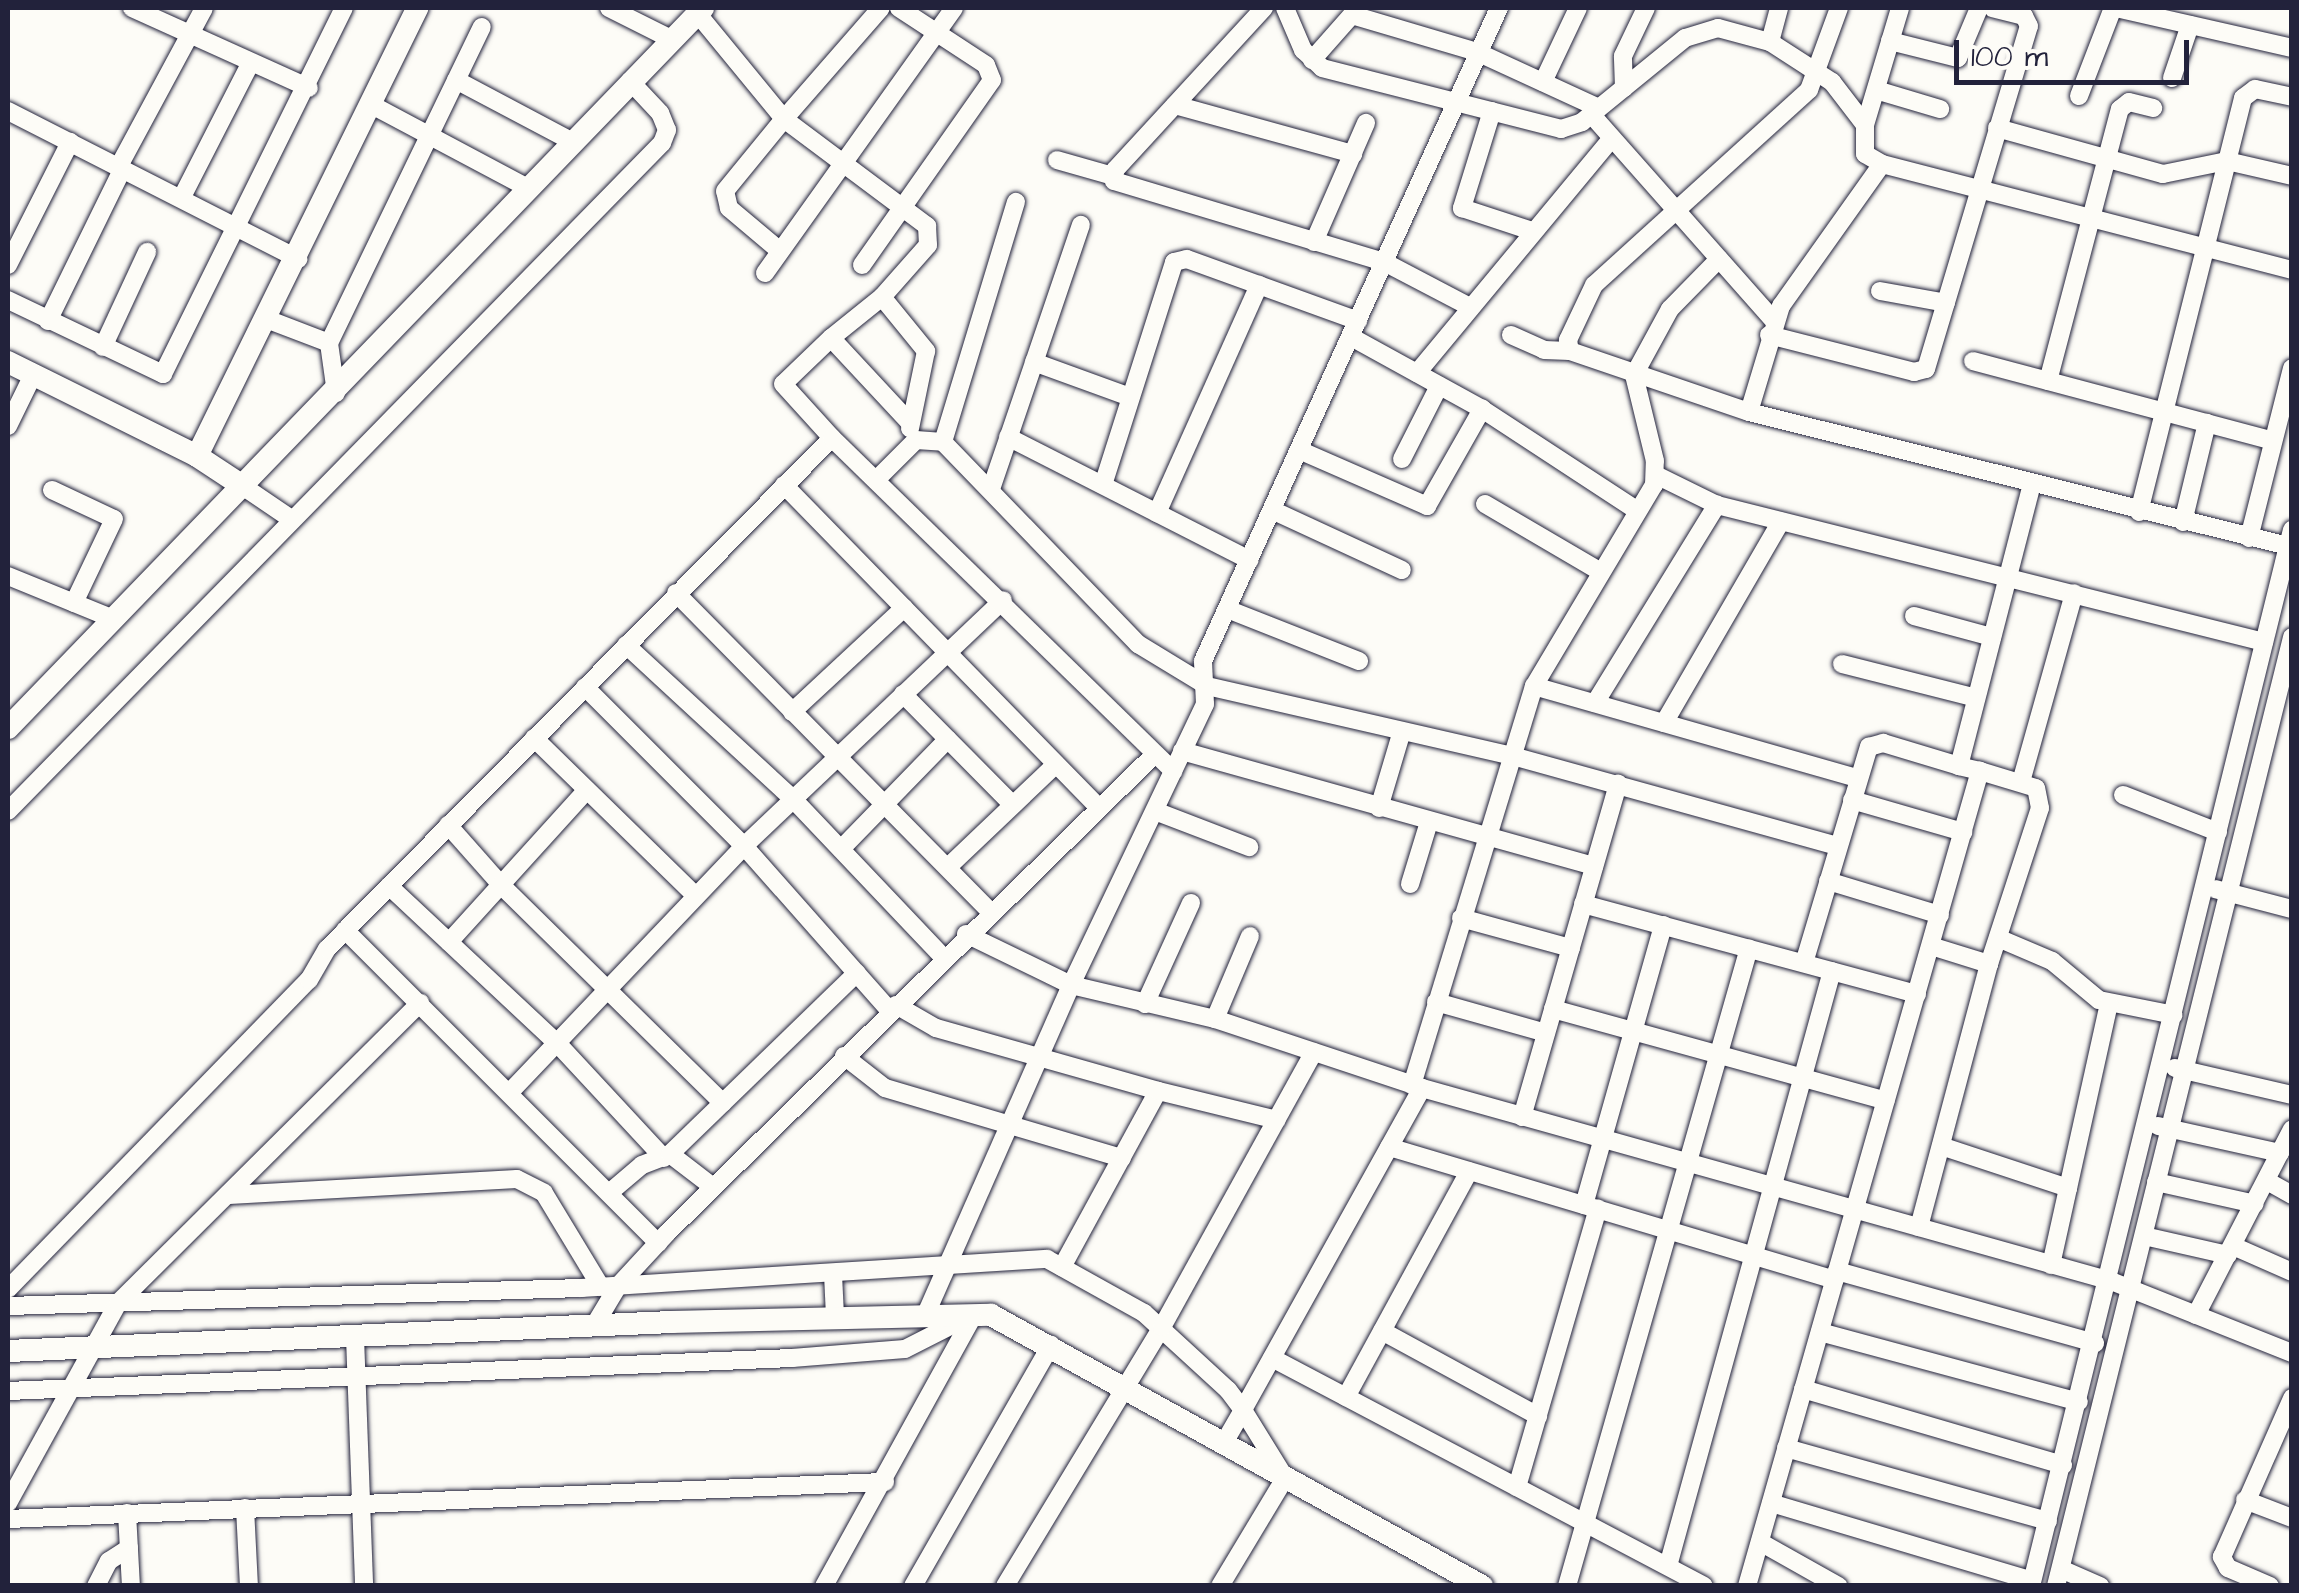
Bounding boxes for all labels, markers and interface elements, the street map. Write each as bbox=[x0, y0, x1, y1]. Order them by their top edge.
scale bar bbox=[1959, 20, 2194, 82]
text: 100 m bbox=[1971, 36, 2048, 78]

